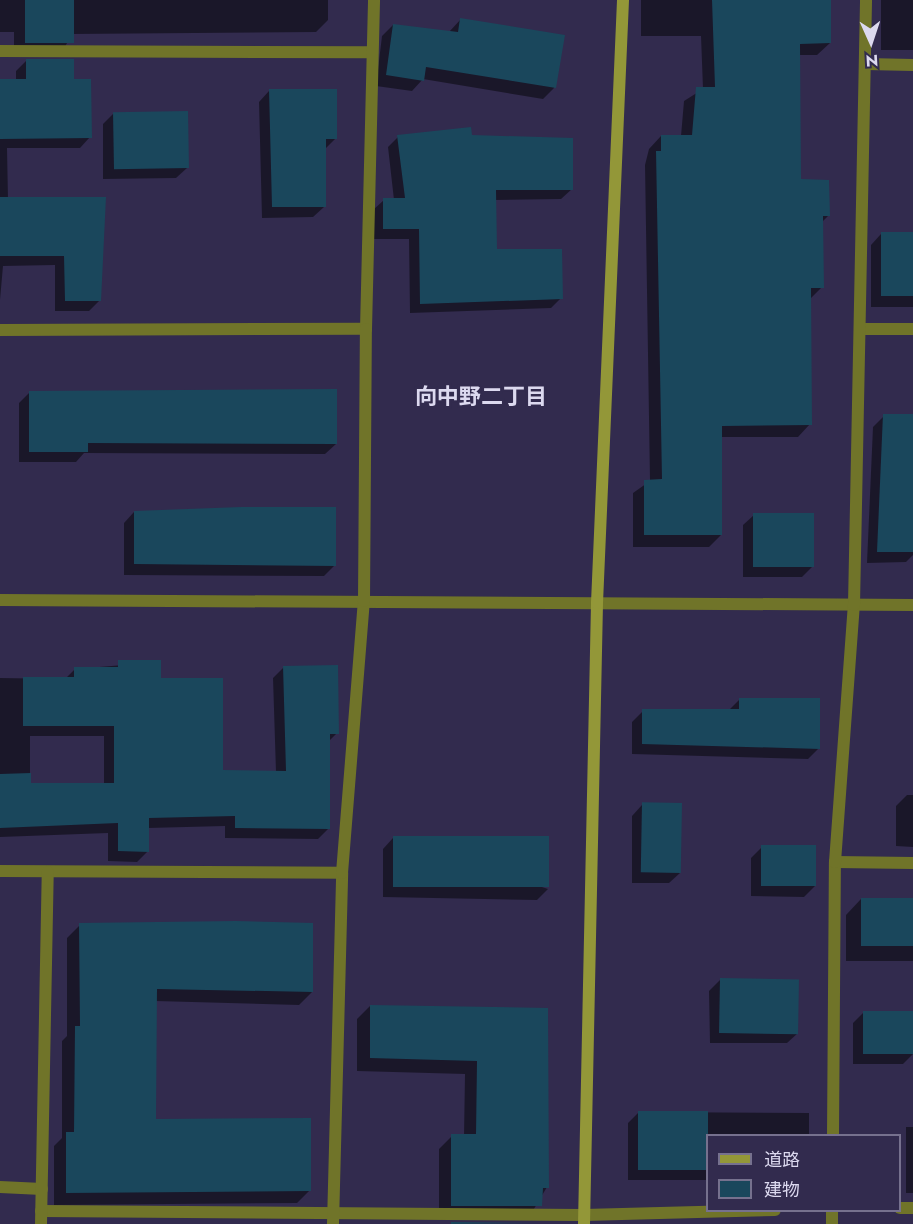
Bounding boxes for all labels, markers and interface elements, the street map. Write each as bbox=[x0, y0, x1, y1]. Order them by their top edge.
north arrow bbox=[841, 12, 901, 72]
text: N bbox=[865, 49, 879, 72]
district label: 向中野二丁目 bbox=[415, 384, 547, 410]
legend bbox=[706, 1134, 901, 1212]
text: 道路 bbox=[764, 1147, 800, 1173]
text: 建物 bbox=[764, 1177, 800, 1203]

